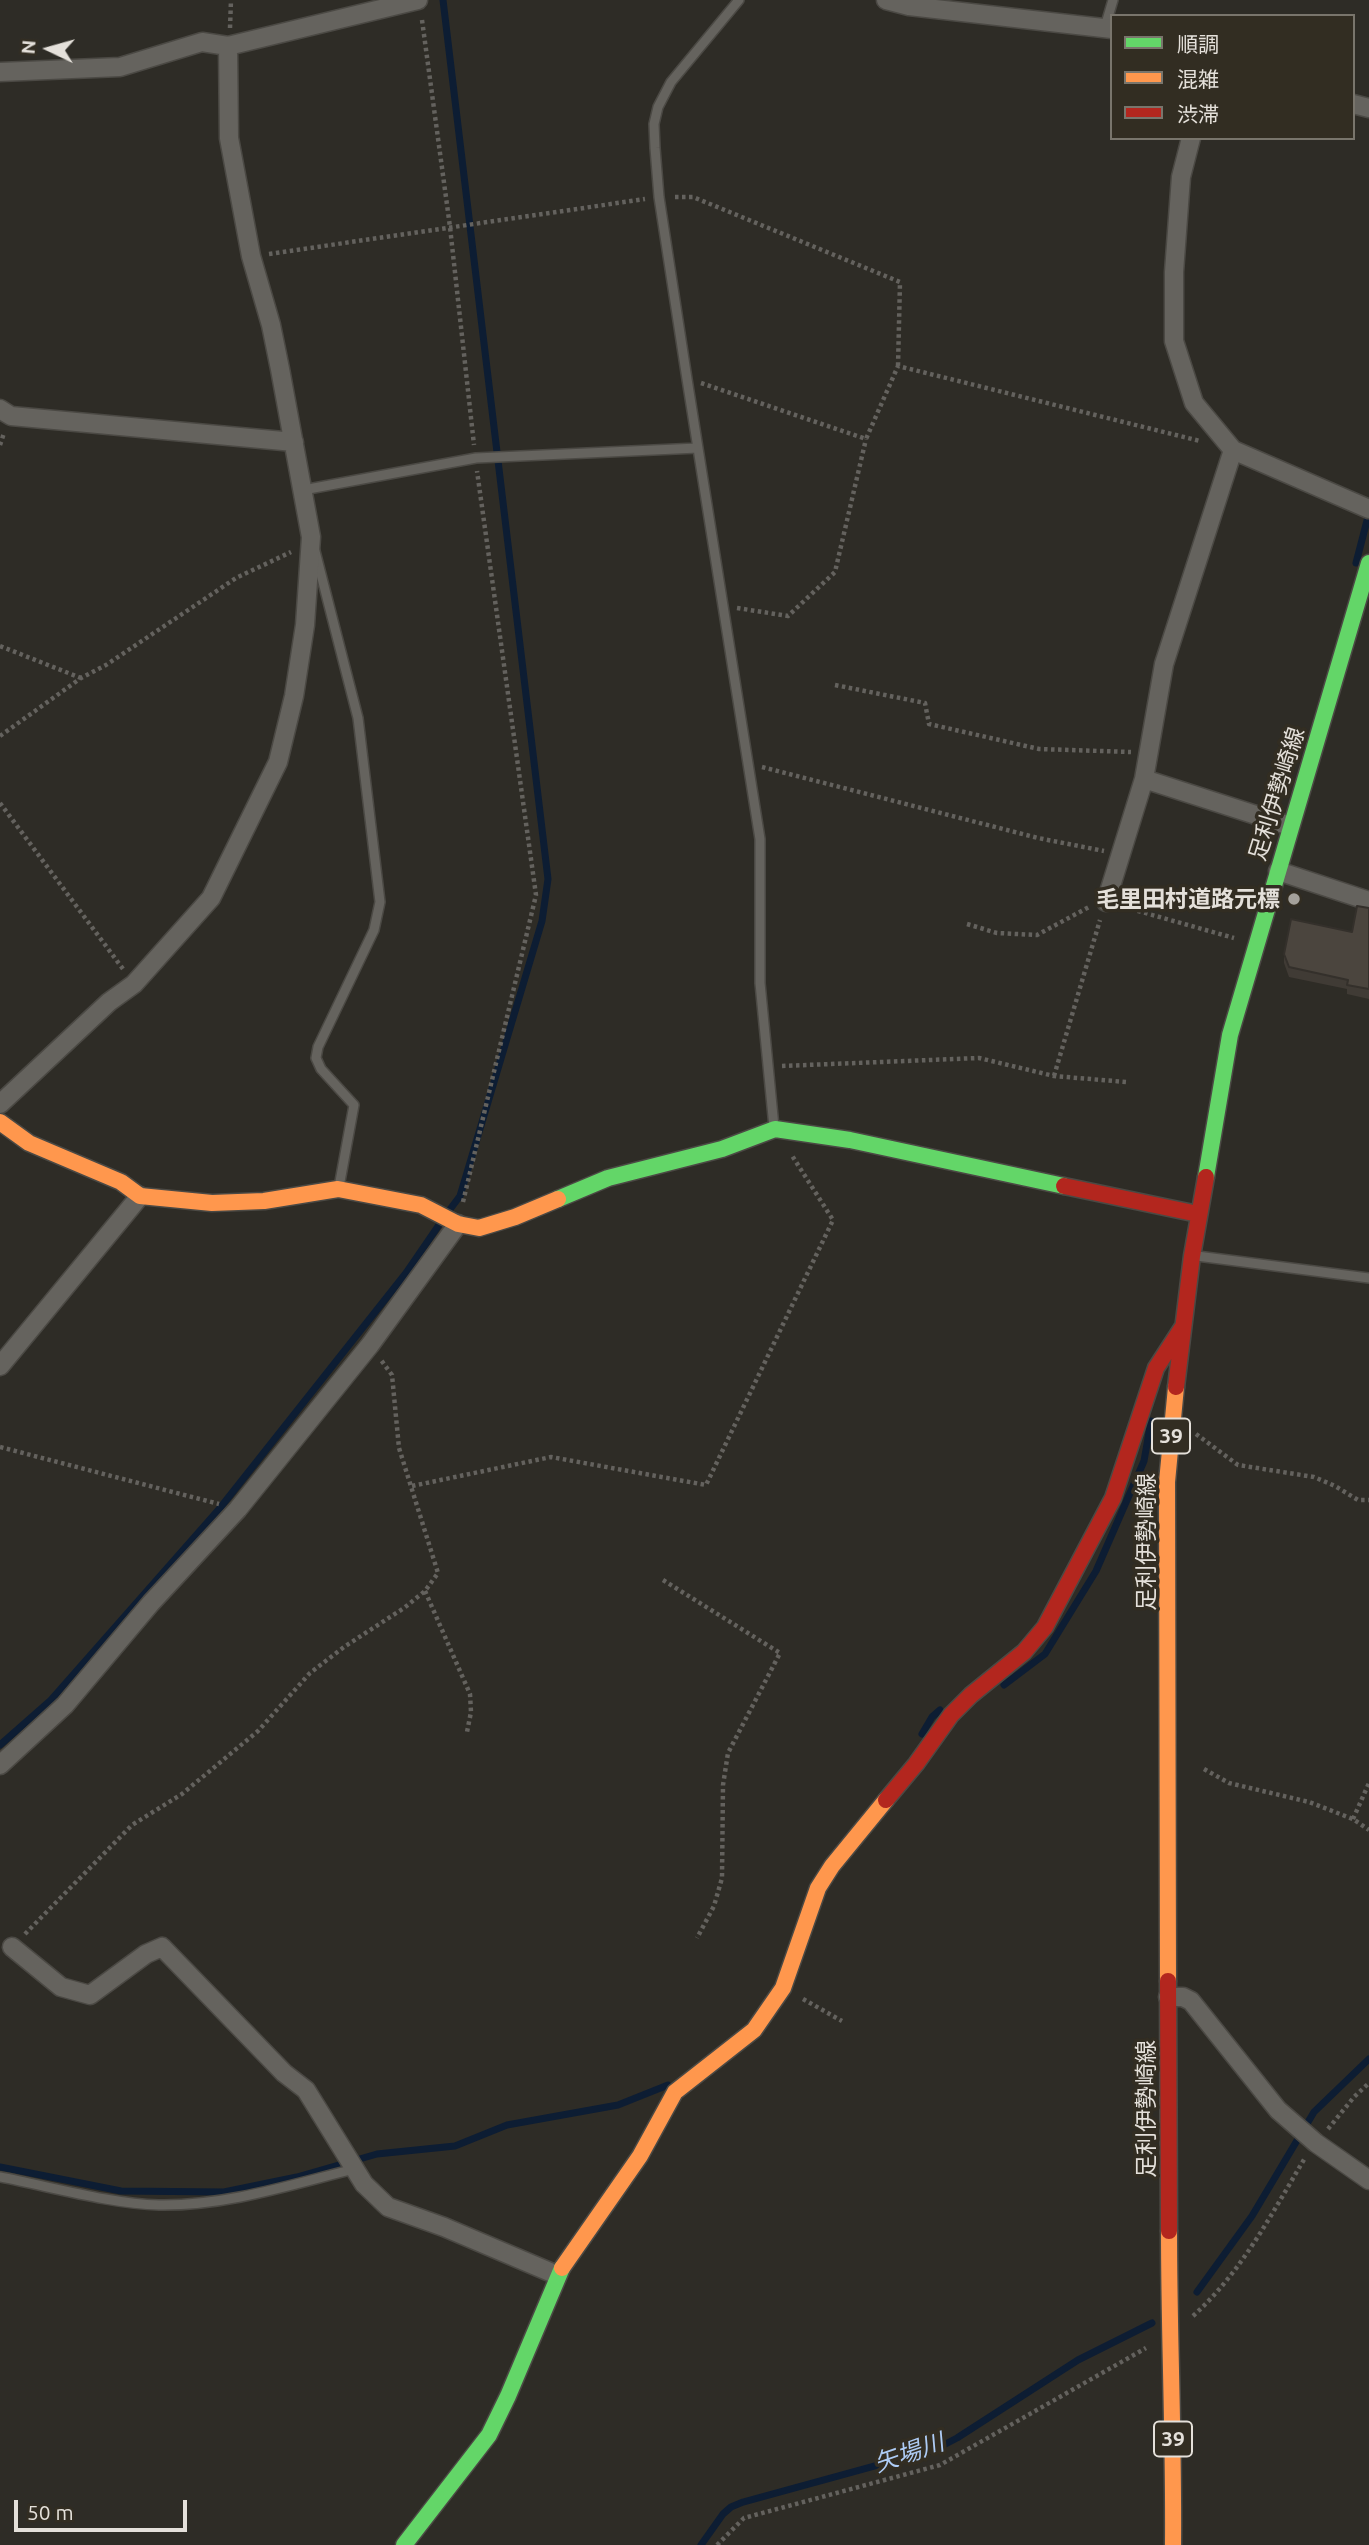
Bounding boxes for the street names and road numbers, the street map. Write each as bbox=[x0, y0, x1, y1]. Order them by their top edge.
street label: 足利伊勢崎線 bbox=[1244, 724, 1310, 864]
road number: 39 bbox=[1152, 1418, 1190, 1454]
street label: 足利伊勢崎線 bbox=[1132, 1473, 1160, 1611]
street label: 足利伊勢崎線 bbox=[1132, 2040, 1160, 2178]
road number: 39 bbox=[1154, 2422, 1192, 2456]

